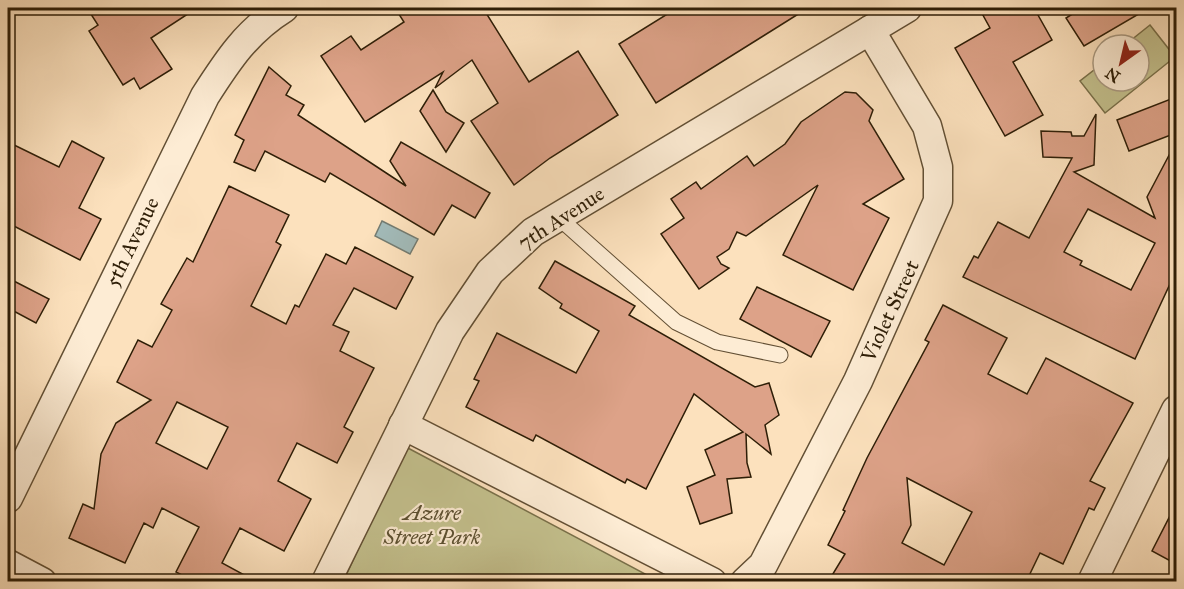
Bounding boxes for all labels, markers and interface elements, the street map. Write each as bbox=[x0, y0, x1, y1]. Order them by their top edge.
north arrow bbox=[1091, 33, 1151, 93]
text: N bbox=[1102, 63, 1124, 87]
street label: 7th Avenue bbox=[513, 180, 609, 256]
street label: 5th Avenue bbox=[99, 193, 165, 291]
street label: Violet Street bbox=[855, 255, 925, 367]
park label: Azure Street Park bbox=[383, 500, 481, 550]

